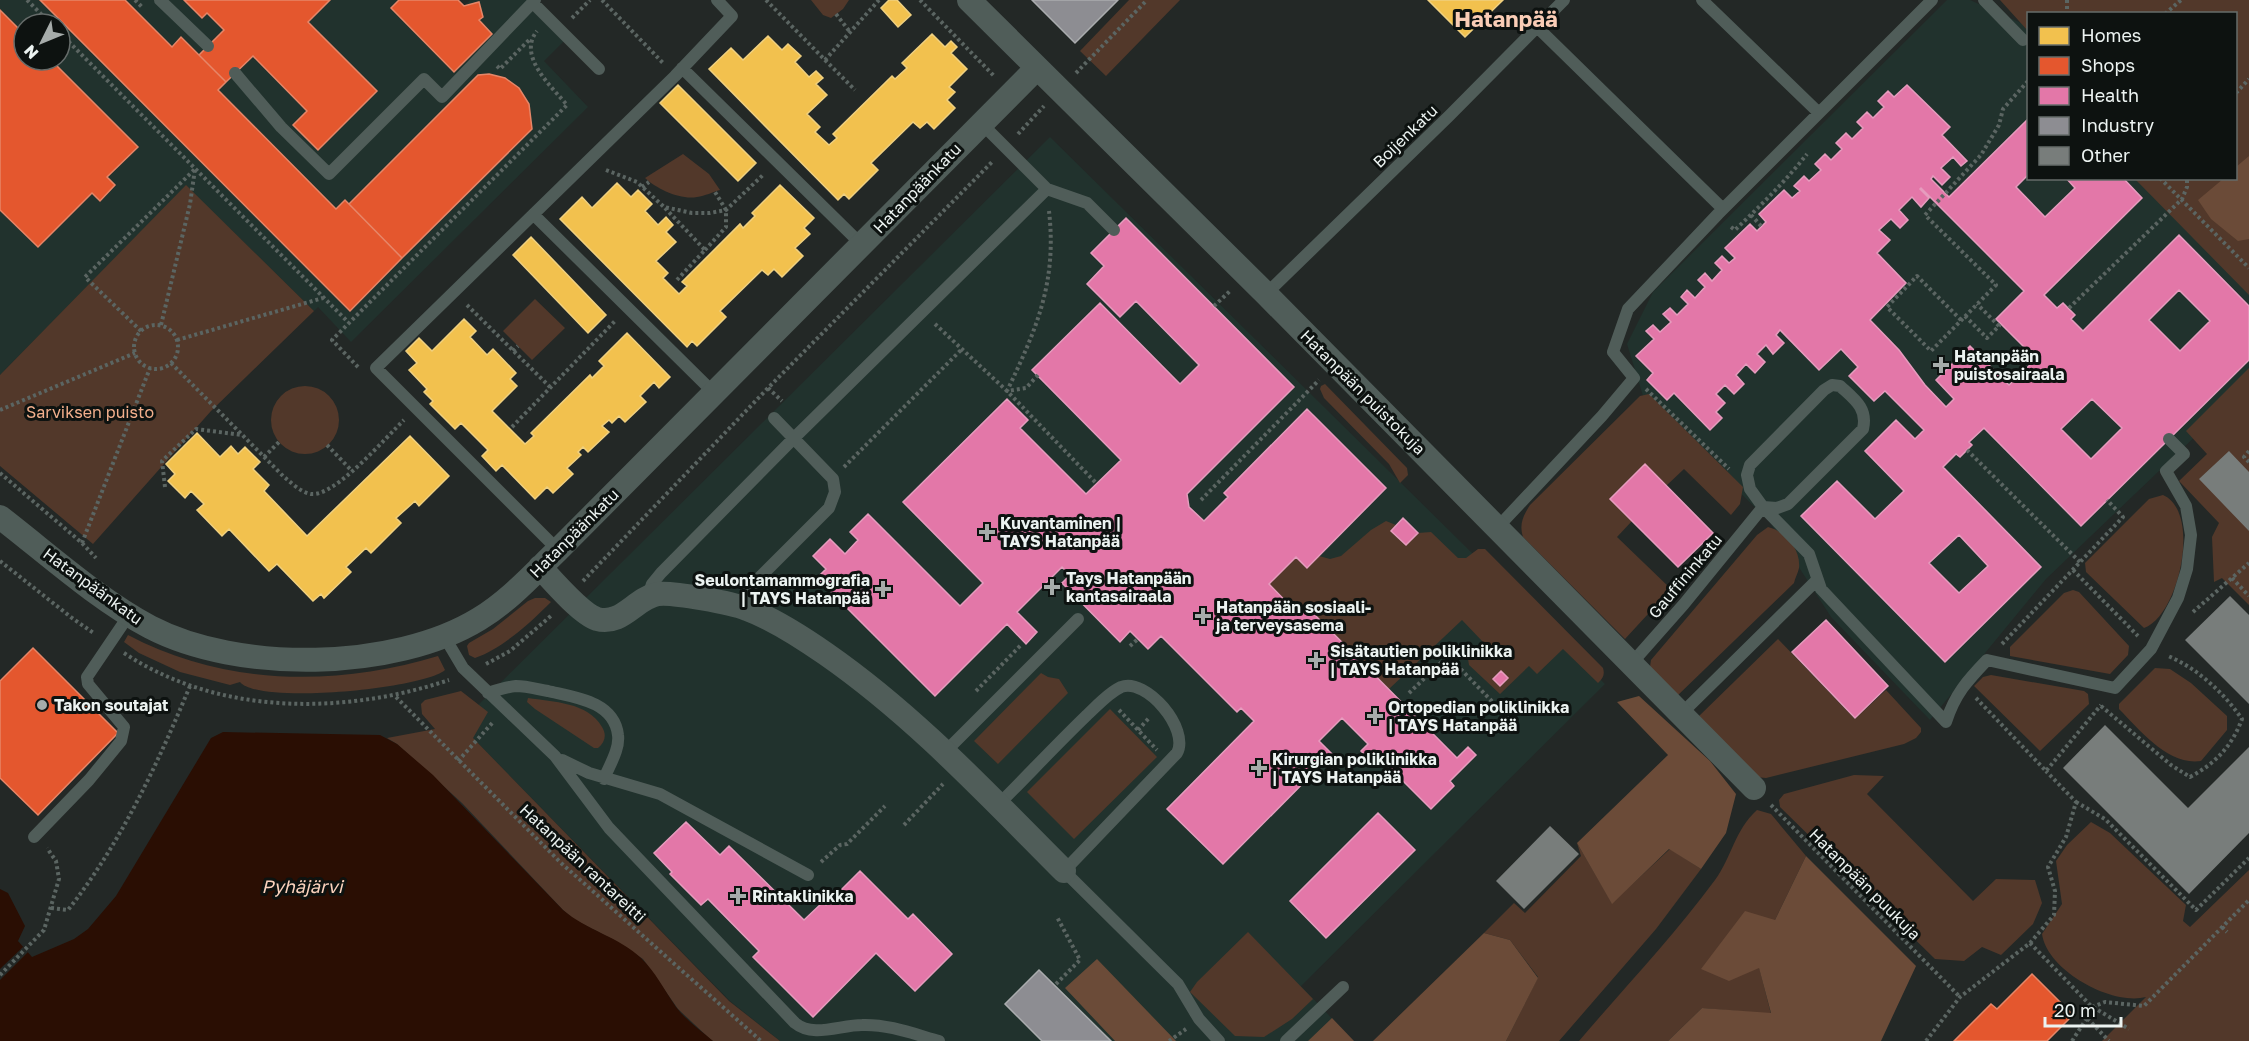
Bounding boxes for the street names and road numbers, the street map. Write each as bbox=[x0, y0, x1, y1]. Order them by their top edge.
street label: Boijenkatu bbox=[1369, 100, 1441, 172]
street label: Hatanpäänkatu bbox=[869, 139, 965, 237]
street label: Hatanpään puistokuja bbox=[1296, 325, 1430, 459]
street label: Hatanpäänkatu bbox=[525, 484, 623, 582]
street label: Gauffininkatu bbox=[1644, 530, 1726, 622]
street label: Hatanpäänkatu bbox=[39, 543, 147, 629]
street label: Hatanpään rantareitti bbox=[516, 799, 650, 927]
street label: Hatanpään puukuja bbox=[1805, 824, 1925, 944]

